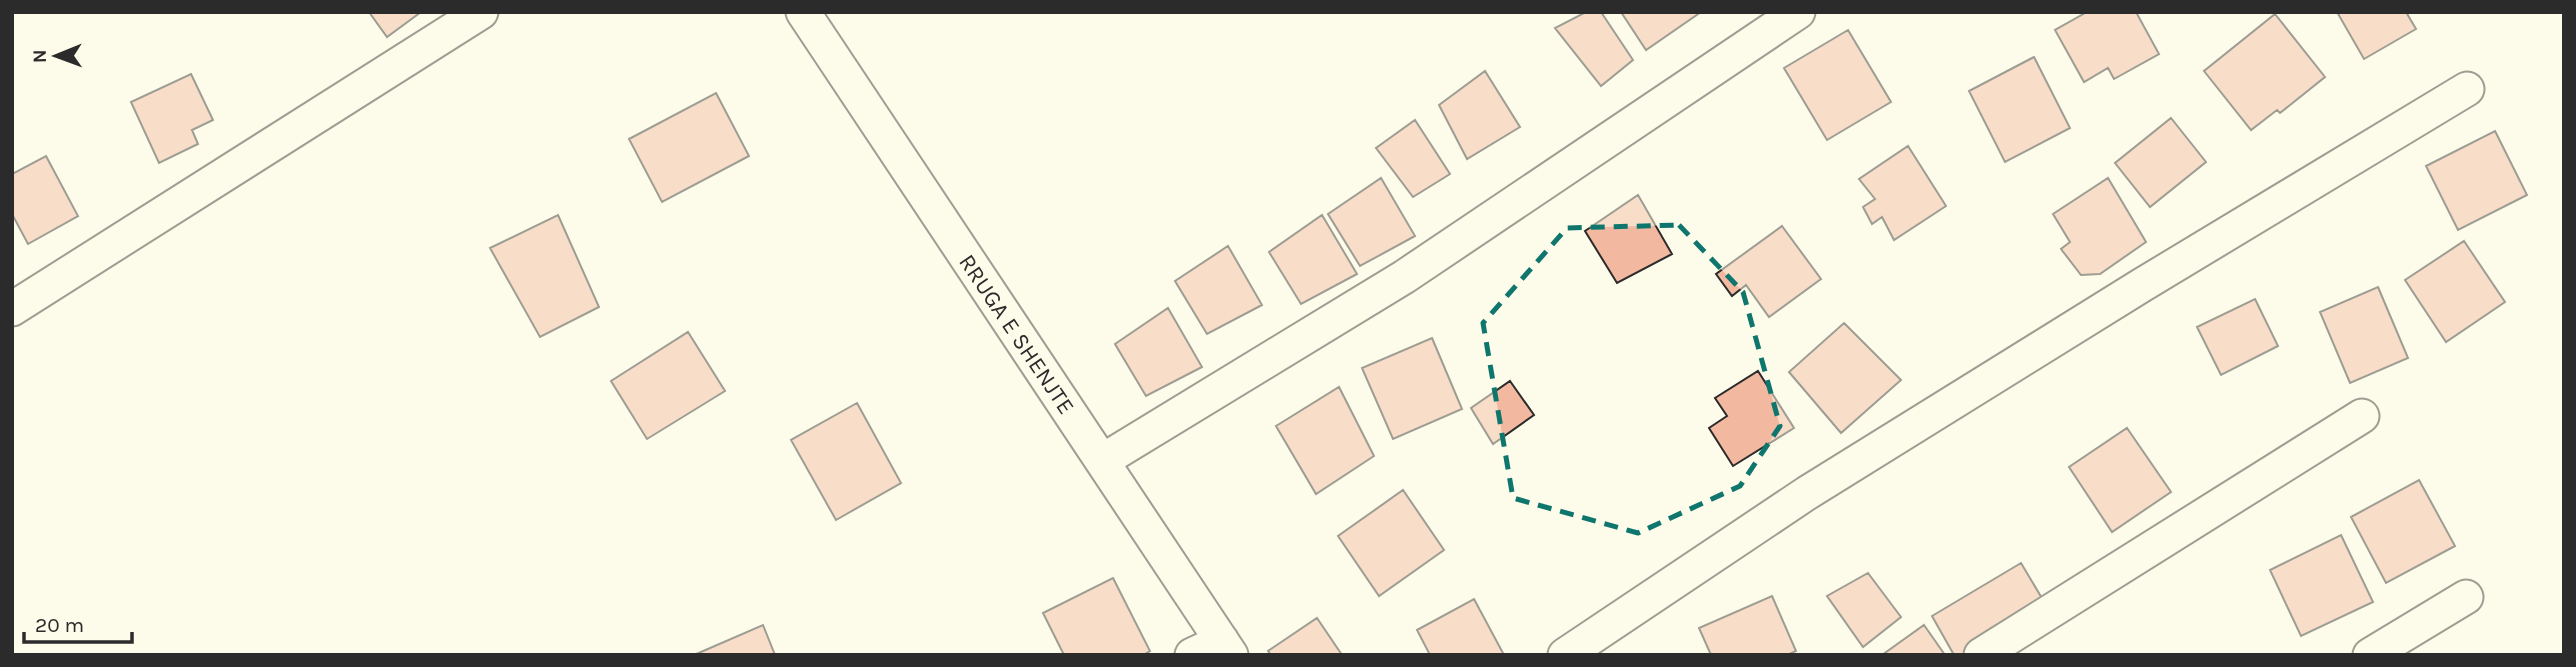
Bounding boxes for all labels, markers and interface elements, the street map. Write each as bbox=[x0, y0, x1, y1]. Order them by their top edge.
north arrow bbox=[21, 21, 91, 91]
text: N bbox=[29, 49, 51, 63]
street label: RRUGA E SHENJTE bbox=[953, 249, 1080, 419]
scale bar bbox=[24, 600, 133, 644]
text: 20 m bbox=[35, 613, 84, 637]

